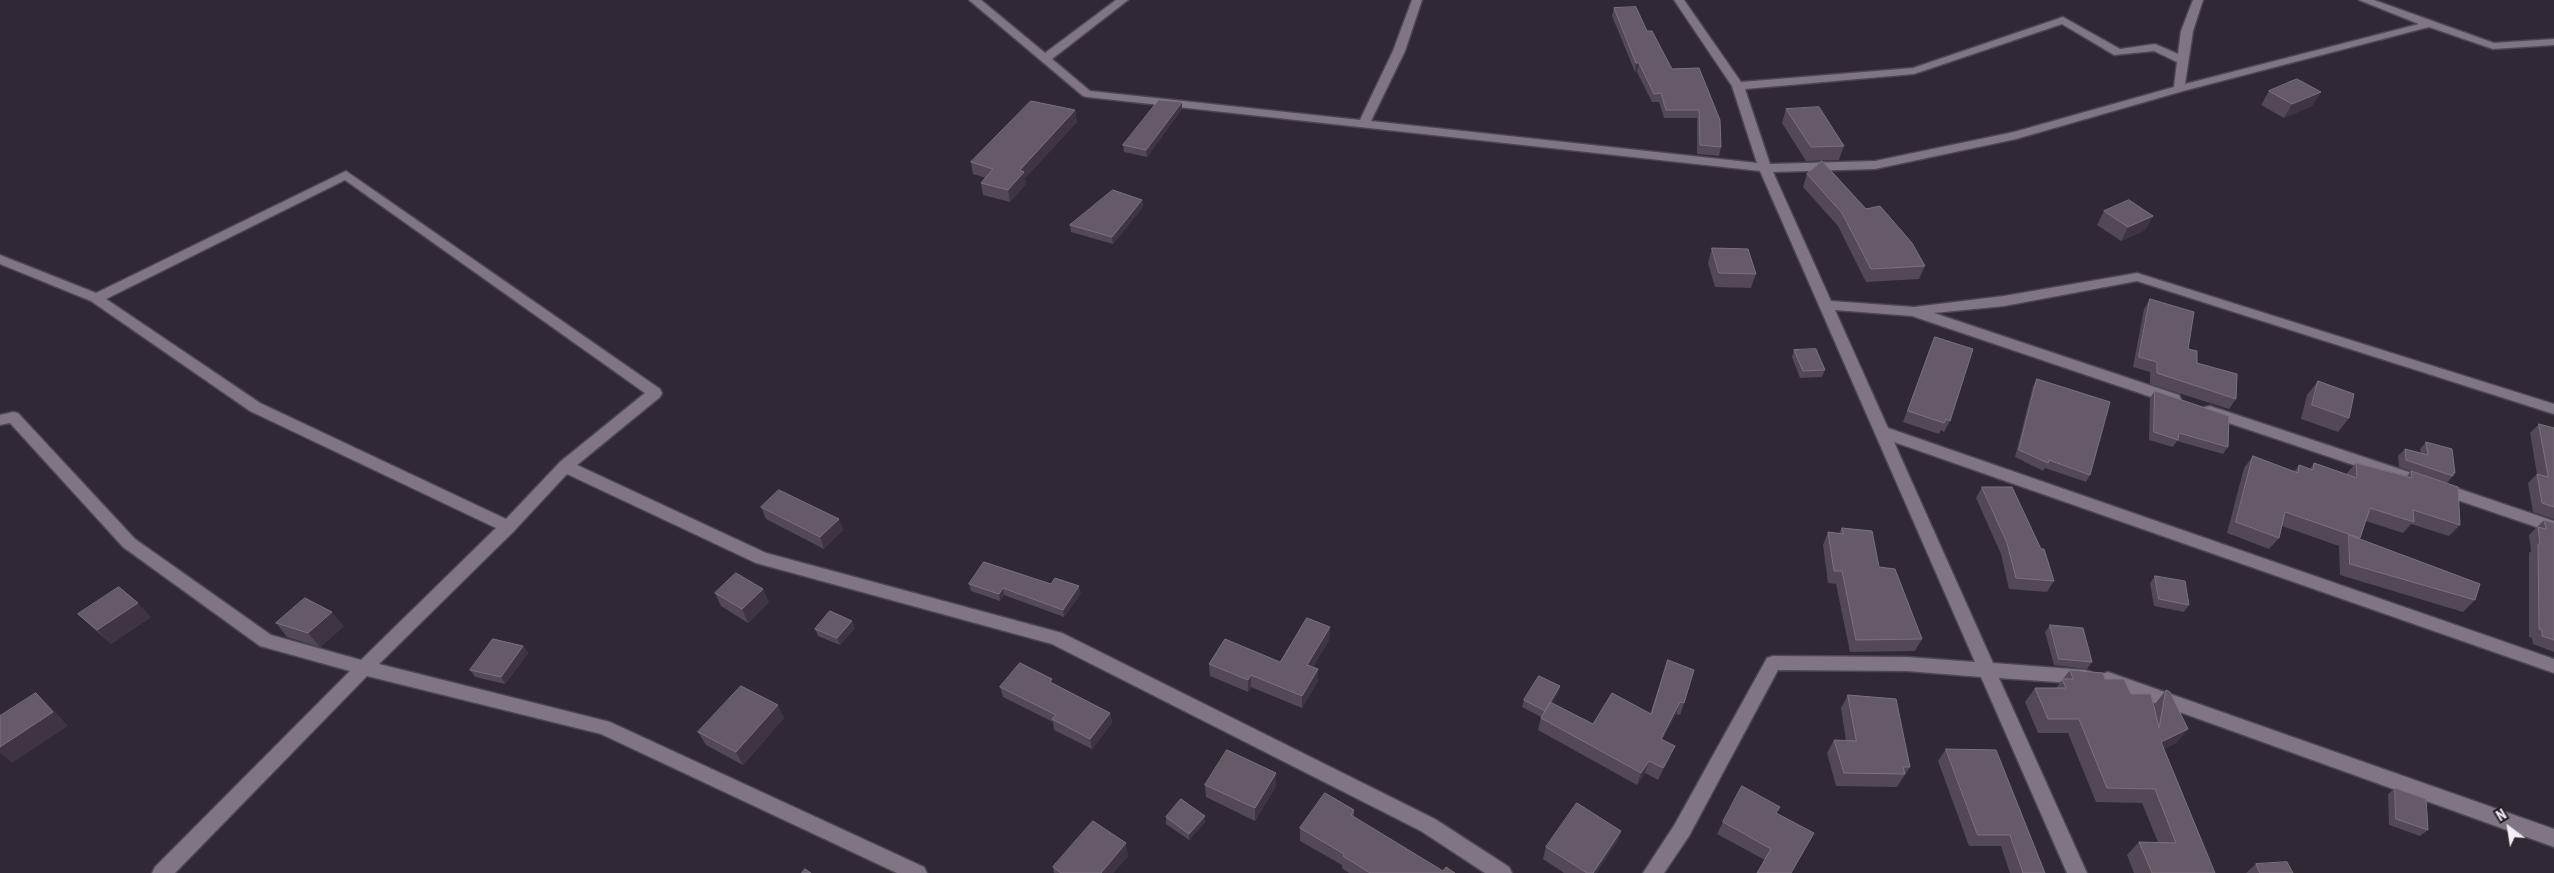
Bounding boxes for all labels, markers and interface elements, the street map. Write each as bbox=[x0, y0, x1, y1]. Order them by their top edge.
north arrow bbox=[2484, 803, 2534, 853]
text: N bbox=[2493, 806, 2509, 824]

